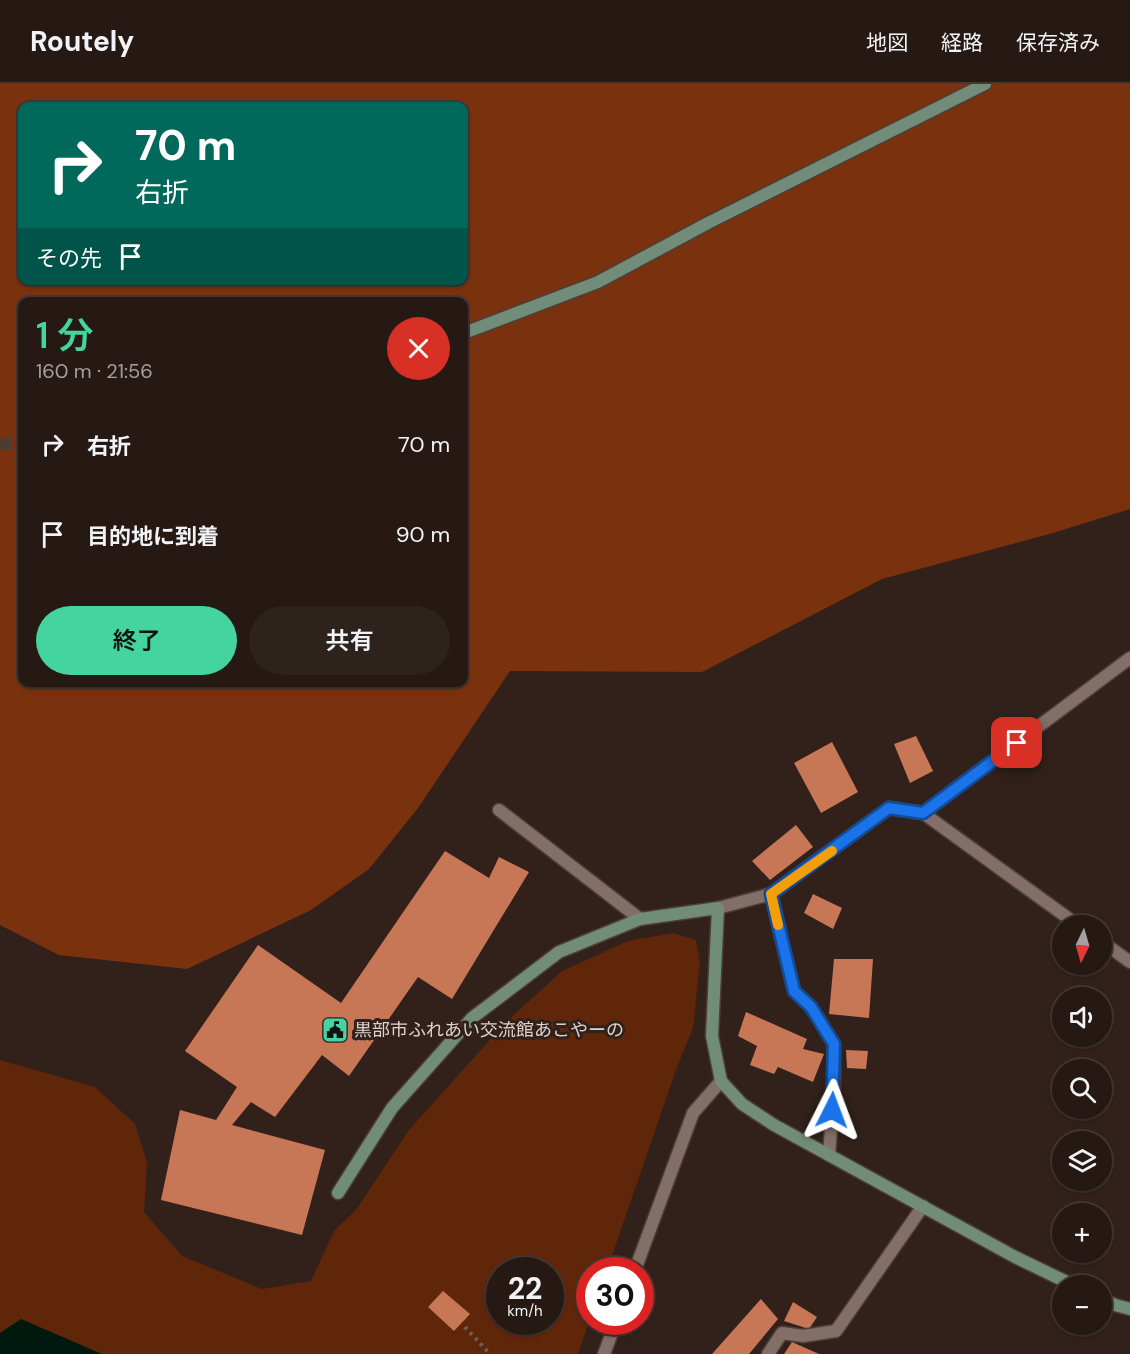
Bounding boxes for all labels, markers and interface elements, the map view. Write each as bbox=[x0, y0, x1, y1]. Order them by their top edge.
text: Routely bbox=[30, 23, 134, 60]
text: 地図 bbox=[866, 29, 908, 57]
text: 経路 bbox=[941, 29, 983, 57]
text: 保存済み bbox=[1016, 29, 1100, 57]
text: 70 m bbox=[135, 118, 236, 173]
icon: right bbox=[36, 126, 114, 204]
text: 右折 bbox=[135, 175, 189, 210]
icon: arrive bbox=[114, 240, 147, 273]
text: その先 bbox=[36, 244, 102, 273]
text: 1 分 bbox=[36, 312, 93, 359]
button: close bbox=[387, 317, 450, 380]
text: 160 m · 21:56 bbox=[36, 358, 153, 384]
icon: right bbox=[36, 428, 69, 461]
text: 70 m bbox=[398, 430, 450, 459]
text: 右折 bbox=[87, 432, 131, 461]
icon: arrive bbox=[36, 518, 69, 551]
text: 90 m bbox=[396, 520, 450, 549]
text: 目的地に到着 bbox=[87, 522, 219, 551]
button: 終了 bbox=[36, 606, 237, 675]
button: 共有 bbox=[249, 606, 450, 675]
pin bbox=[991, 717, 1042, 768]
icon: arrive bbox=[1000, 726, 1033, 759]
north arrow bbox=[1052, 915, 1112, 975]
map controls bbox=[1052, 915, 1112, 1335]
button: sound bbox=[1052, 987, 1112, 1047]
public building icon: 黒部市ふれあい交流館あこやーの bbox=[320, 1015, 350, 1045]
place label: 黒部市ふれあい交流館あこやーの bbox=[354, 1018, 624, 1042]
button: search bbox=[1052, 1059, 1112, 1119]
position arrow bbox=[800, 1078, 864, 1142]
button: layers bbox=[1052, 1131, 1112, 1191]
button: + bbox=[1052, 1203, 1112, 1263]
speed limit sign: 30 bbox=[576, 1257, 654, 1335]
text: 22 bbox=[508, 1269, 542, 1308]
button: − bbox=[1052, 1275, 1112, 1335]
text: km/h bbox=[507, 1301, 543, 1321]

